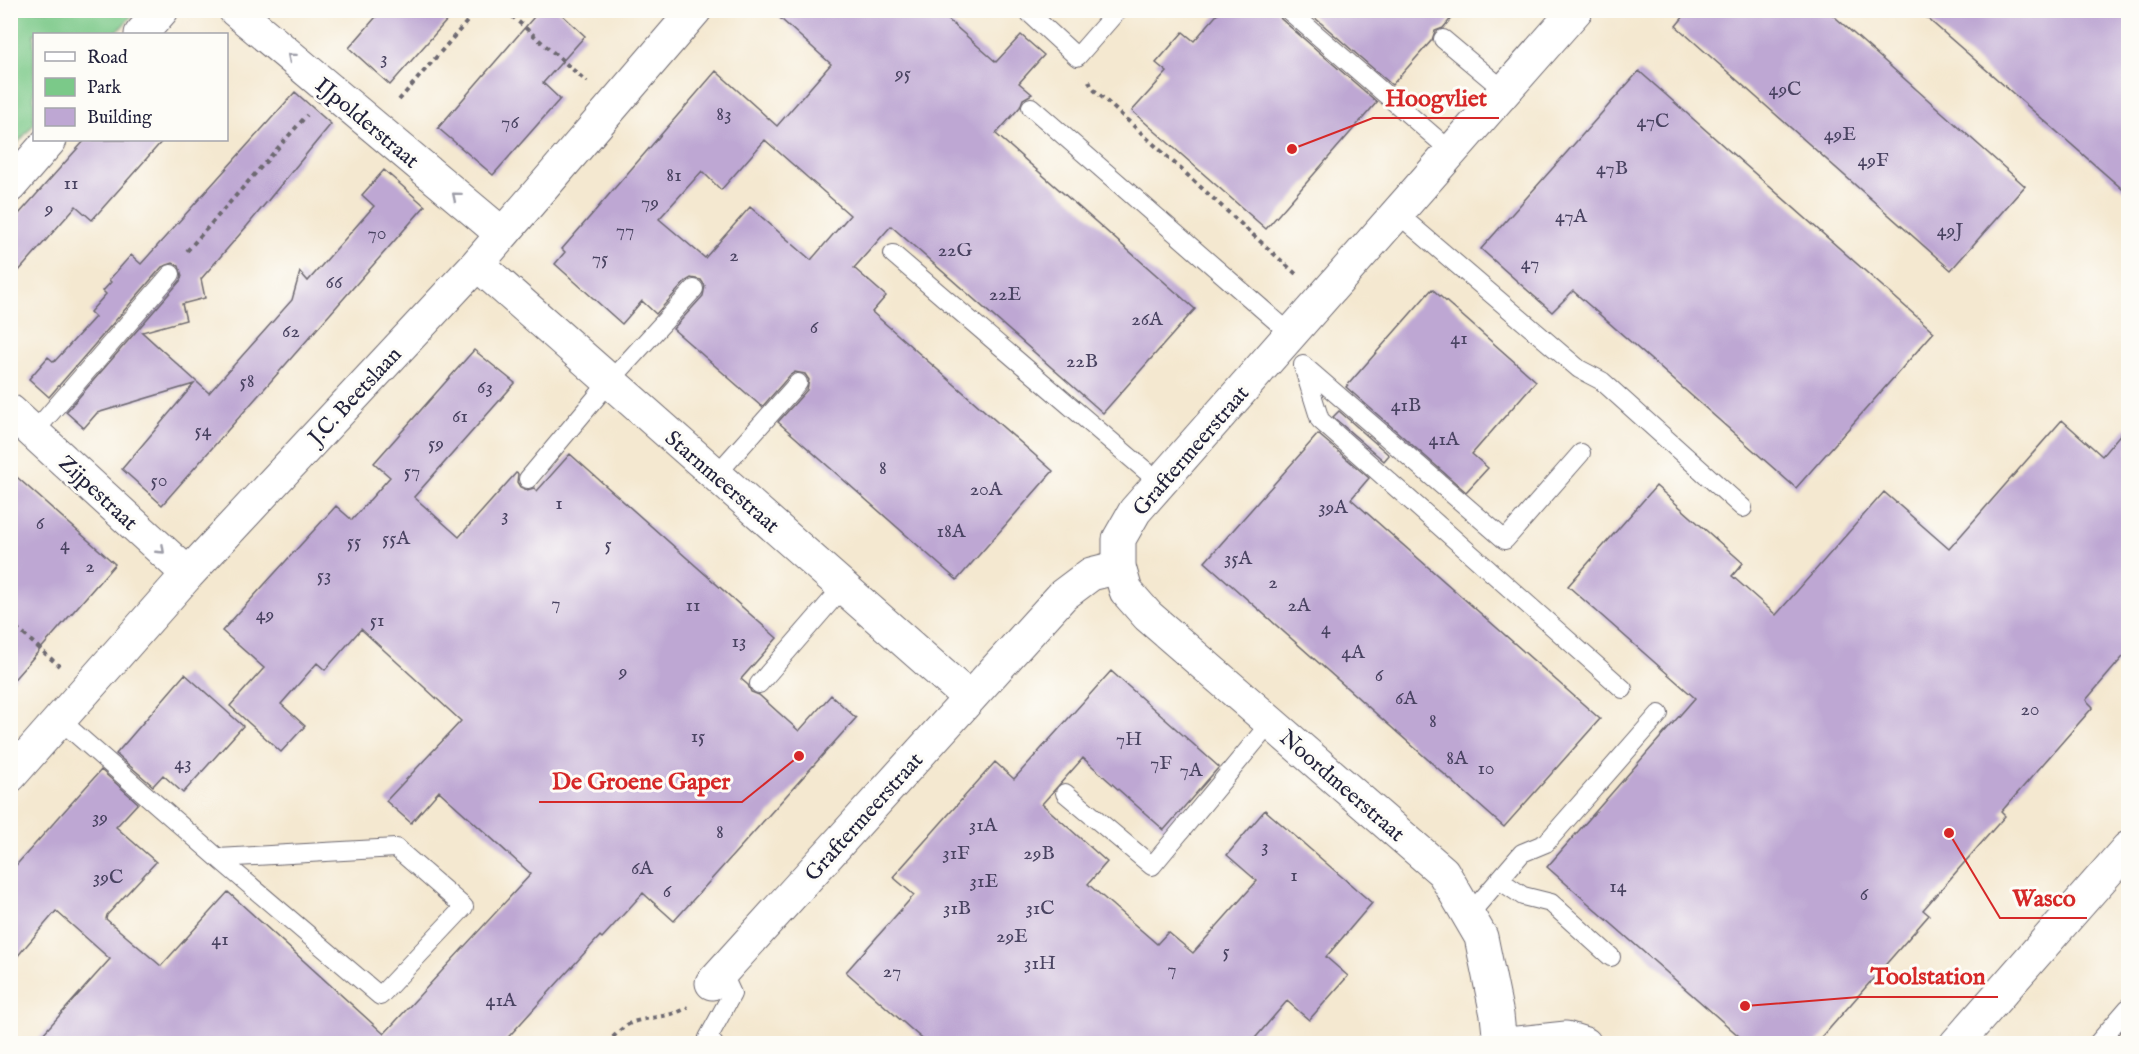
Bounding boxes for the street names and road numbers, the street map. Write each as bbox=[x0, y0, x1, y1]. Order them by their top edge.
street label: IJpolderstraat bbox=[309, 72, 425, 175]
street label: J.C. Beetslaan bbox=[301, 341, 408, 454]
street label: Graftermeerstraat bbox=[1127, 380, 1256, 522]
street label: Starnmeerstraat bbox=[658, 425, 785, 540]
street label: Zijpestraat bbox=[52, 450, 143, 538]
street label: Noordmeerstraat bbox=[1273, 724, 1410, 849]
street label: Graftermeerstraat bbox=[799, 747, 930, 888]

